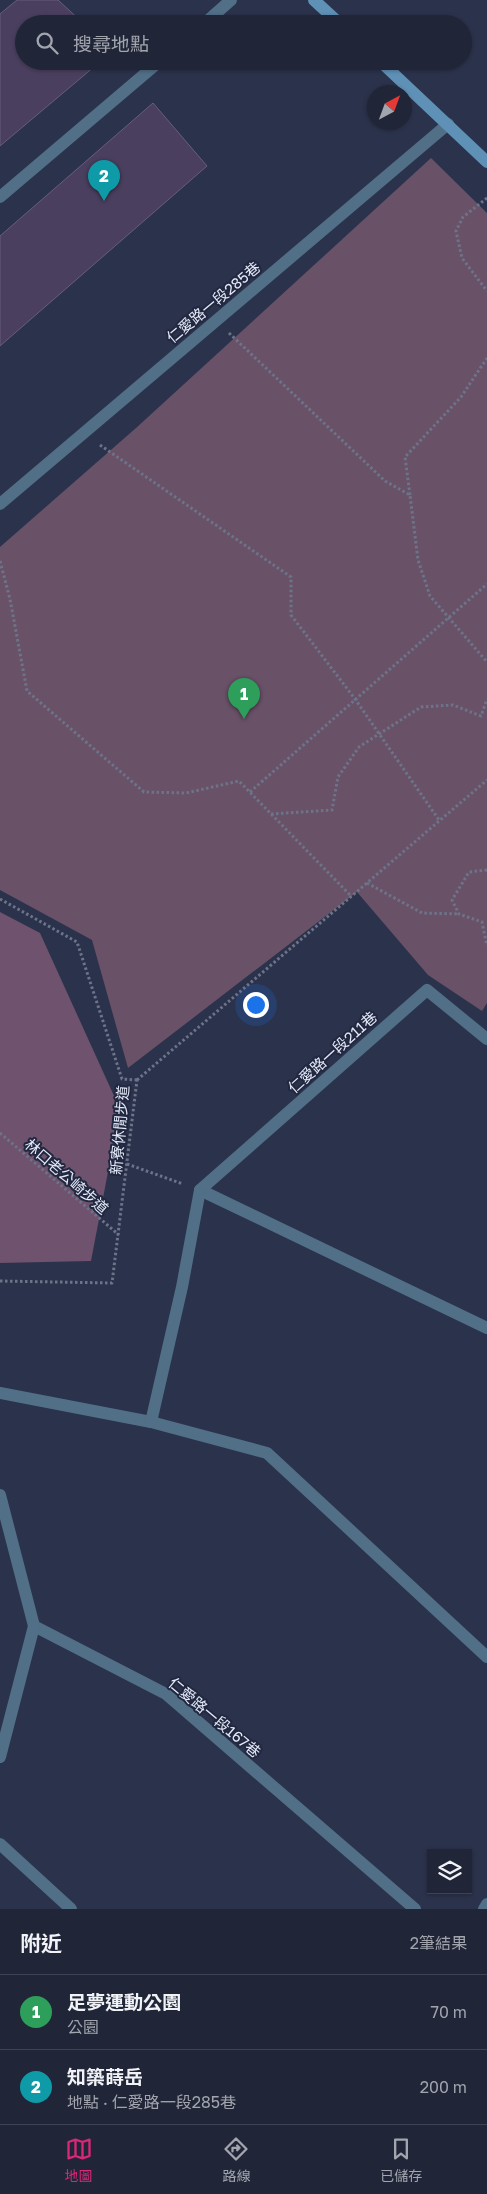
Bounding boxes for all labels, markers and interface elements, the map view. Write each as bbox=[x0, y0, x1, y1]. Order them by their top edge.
search box bbox=[15, 15, 472, 70]
icon: search bbox=[33, 29, 61, 57]
text: 搜尋地點 bbox=[73, 32, 149, 55]
north arrow bbox=[367, 85, 412, 130]
pin: 2 bbox=[88, 160, 120, 201]
street label: 仁愛路一段285巷 bbox=[163, 258, 263, 346]
pin: 1 bbox=[228, 678, 260, 719]
your location bbox=[243, 992, 269, 1018]
street label: 仁愛路一段211巷 bbox=[284, 1007, 380, 1097]
street label: 新寮休閒步道 bbox=[106, 1084, 132, 1176]
street label: 林口老公崎步道 bbox=[21, 1135, 113, 1217]
street label: 仁愛路一段167巷 bbox=[165, 1673, 265, 1761]
map controls bbox=[427, 1849, 472, 1894]
button: layers bbox=[427, 1849, 472, 1894]
text: 附近 bbox=[20, 1930, 62, 1956]
text: 2筆結果 bbox=[410, 1933, 467, 1953]
text: 足夢運動公園 bbox=[67, 1990, 181, 2013]
text: 1 bbox=[32, 2002, 40, 2022]
text: 70 m bbox=[430, 2002, 467, 2022]
text: 公園 bbox=[67, 2017, 99, 2037]
text: 知築蒔岳 bbox=[67, 2065, 143, 2088]
text: 2 bbox=[31, 2077, 41, 2097]
text: 200 m bbox=[420, 2077, 467, 2097]
text: 地點 · 仁愛路一段285巷 bbox=[67, 2092, 236, 2112]
tab: 地圖 bbox=[65, 2135, 93, 2185]
tab: 路線 bbox=[222, 2135, 250, 2185]
tab: 已儲存 bbox=[380, 2135, 422, 2185]

